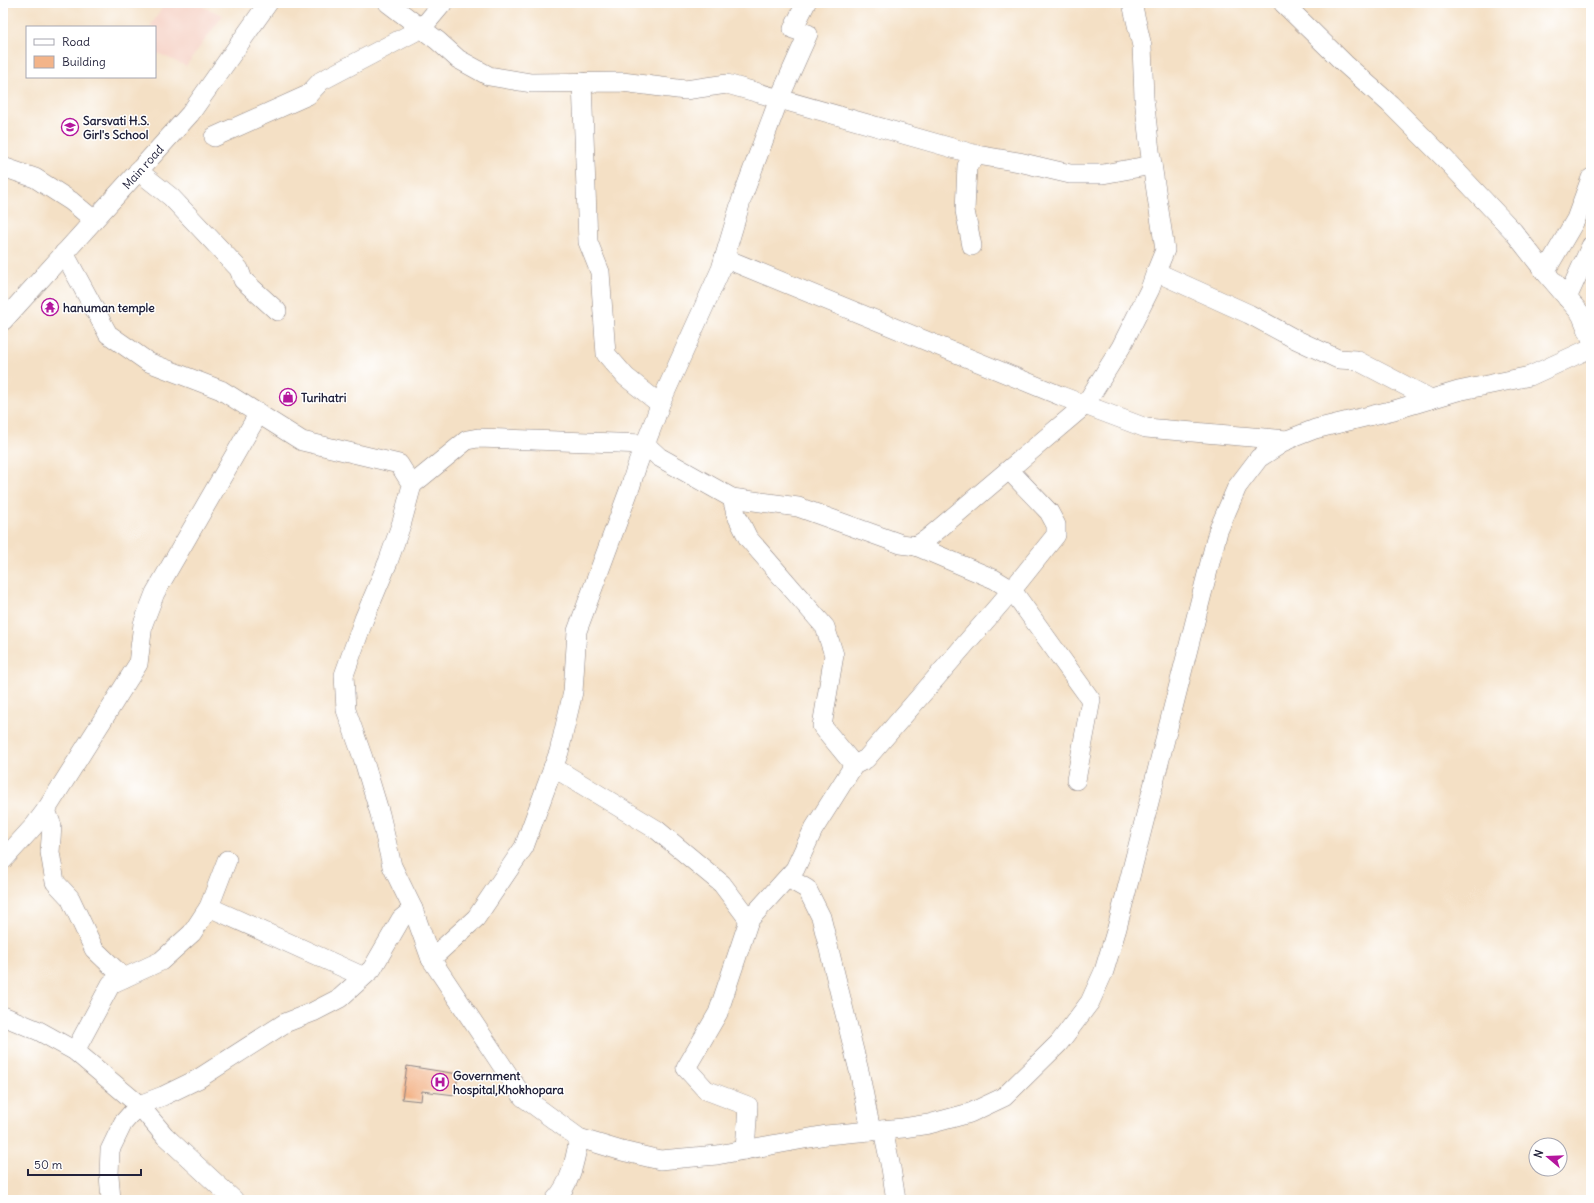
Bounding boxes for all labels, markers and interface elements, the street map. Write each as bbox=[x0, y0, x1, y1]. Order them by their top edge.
legend bbox=[26, 26, 156, 78]
text: Road bbox=[62, 34, 90, 49]
text: Building bbox=[62, 54, 106, 69]
place label: Sarsvati H.S. Girl's School bbox=[83, 113, 150, 142]
school or university icon: Sarsvati H.S. Girl's School bbox=[60, 117, 80, 137]
street label: Main road bbox=[119, 141, 166, 192]
temple icon: hanuman temple bbox=[40, 297, 60, 317]
place label: hanuman temple bbox=[63, 300, 155, 316]
shop icon: Turihatri bbox=[278, 387, 298, 407]
place label: Turihatri bbox=[301, 390, 347, 405]
place label: Government hospital,Khokhopara bbox=[453, 1068, 564, 1098]
hospital icon: Government hospital,Khokhopara bbox=[430, 1072, 450, 1092]
north arrow bbox=[1528, 1137, 1568, 1177]
text: N bbox=[1531, 1148, 1546, 1160]
scale bar bbox=[28, 1151, 141, 1177]
text: 50 m bbox=[34, 1157, 63, 1172]

